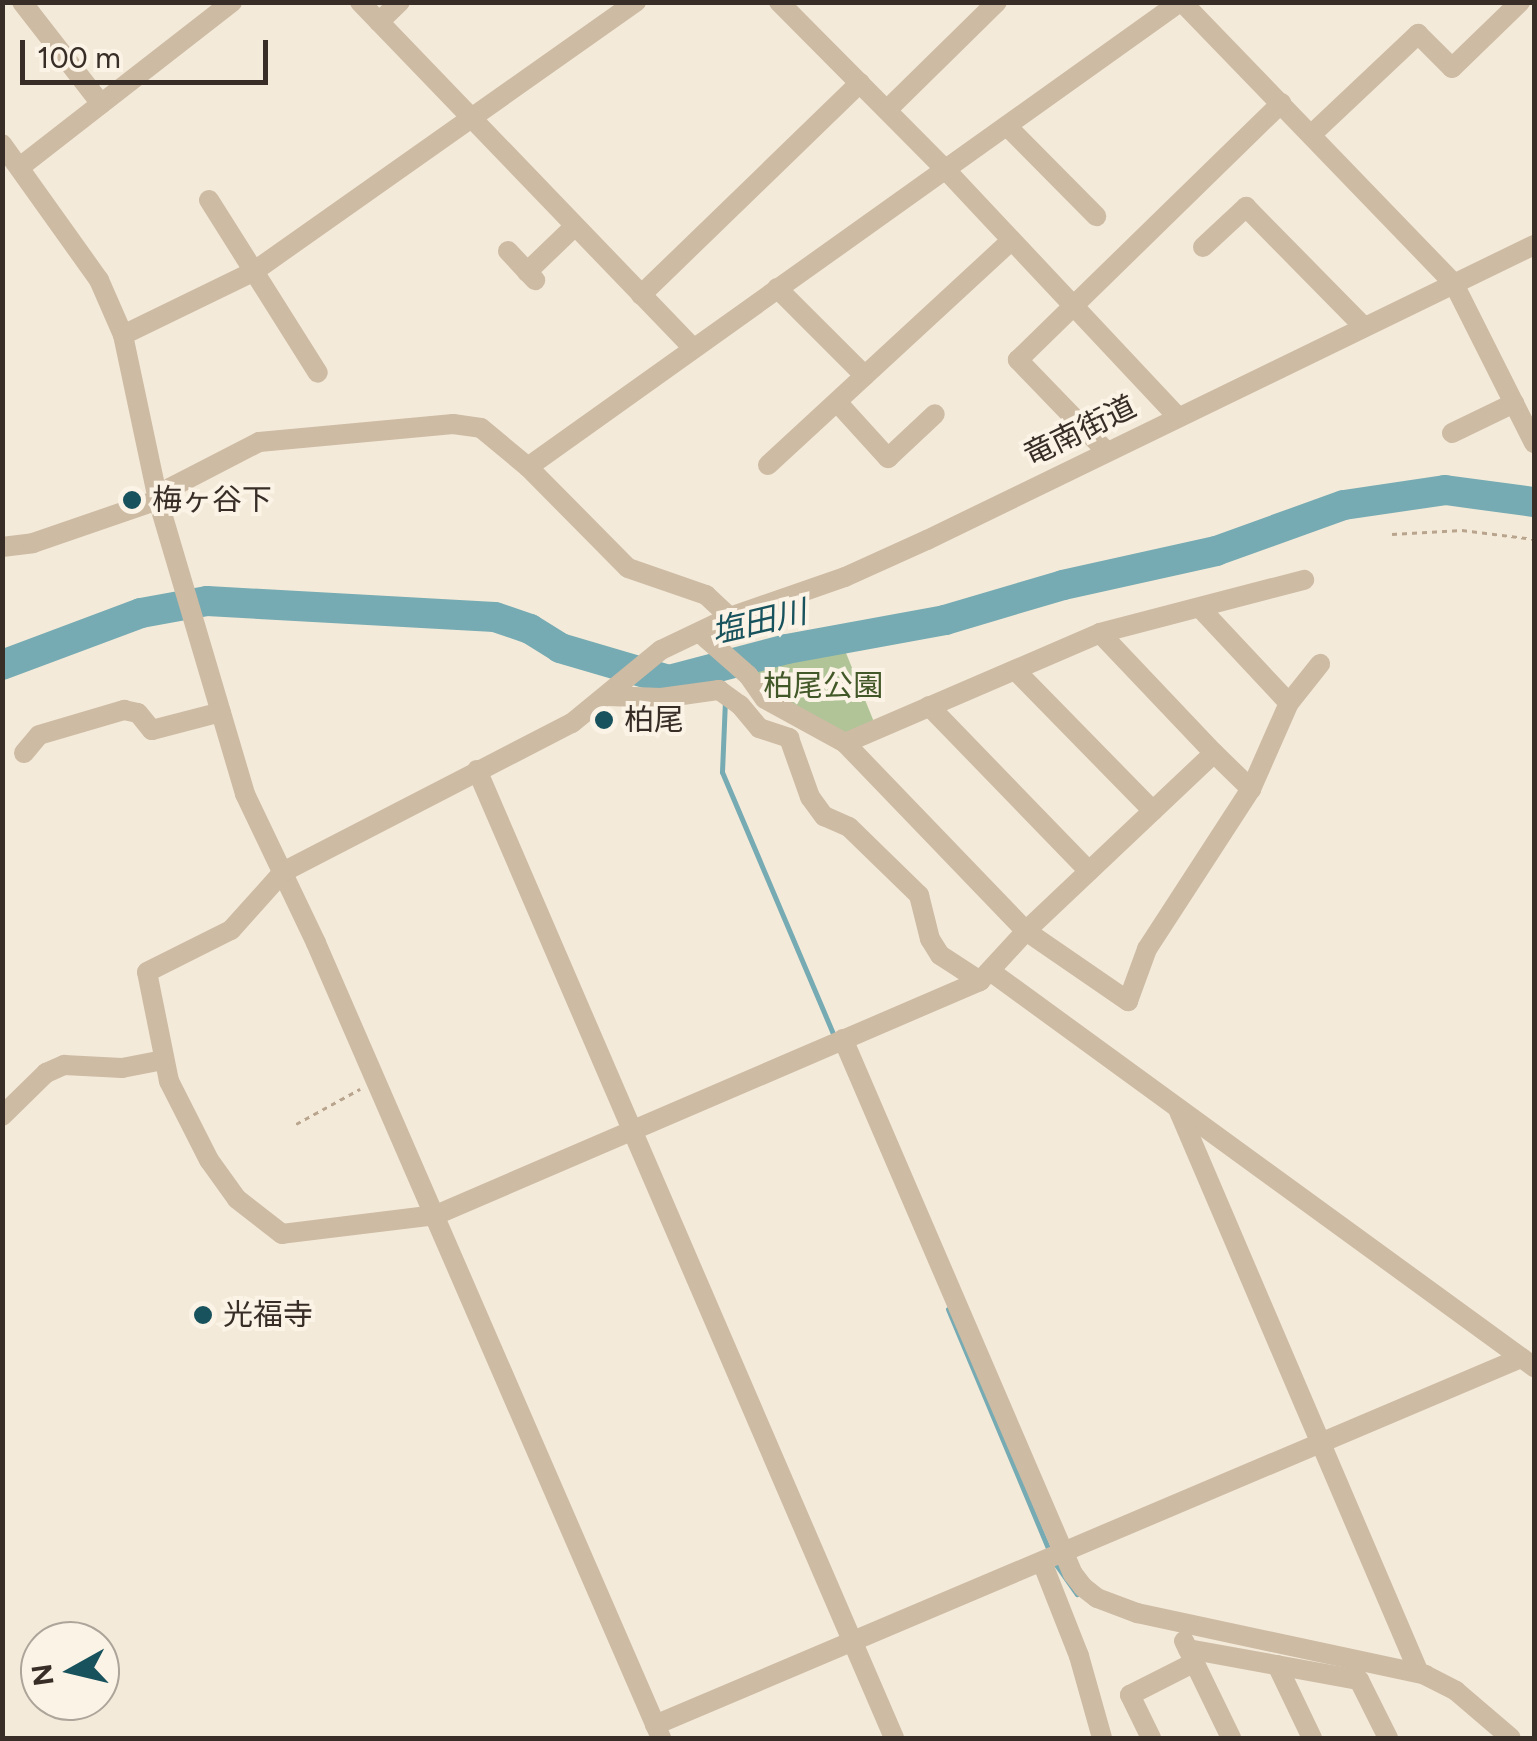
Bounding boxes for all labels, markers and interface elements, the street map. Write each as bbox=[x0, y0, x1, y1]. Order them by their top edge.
scale bar bbox=[25, 20, 272, 82]
text: 100 m bbox=[37, 39, 121, 76]
street label: 竜南街道 bbox=[1018, 389, 1142, 473]
place label: 梅ヶ谷下 bbox=[152, 482, 272, 518]
marker: 梅ヶ谷下 bbox=[121, 489, 143, 511]
water label: 塩田川 bbox=[708, 592, 810, 652]
park label: 柏尾公園 bbox=[763, 668, 883, 704]
place label: 柏尾 bbox=[624, 702, 684, 738]
marker: 柏尾 bbox=[593, 709, 615, 731]
place label: 光福寺 bbox=[223, 1297, 313, 1333]
marker: 光福寺 bbox=[192, 1304, 214, 1326]
north arrow bbox=[20, 1621, 120, 1721]
text: N bbox=[24, 1662, 61, 1688]

